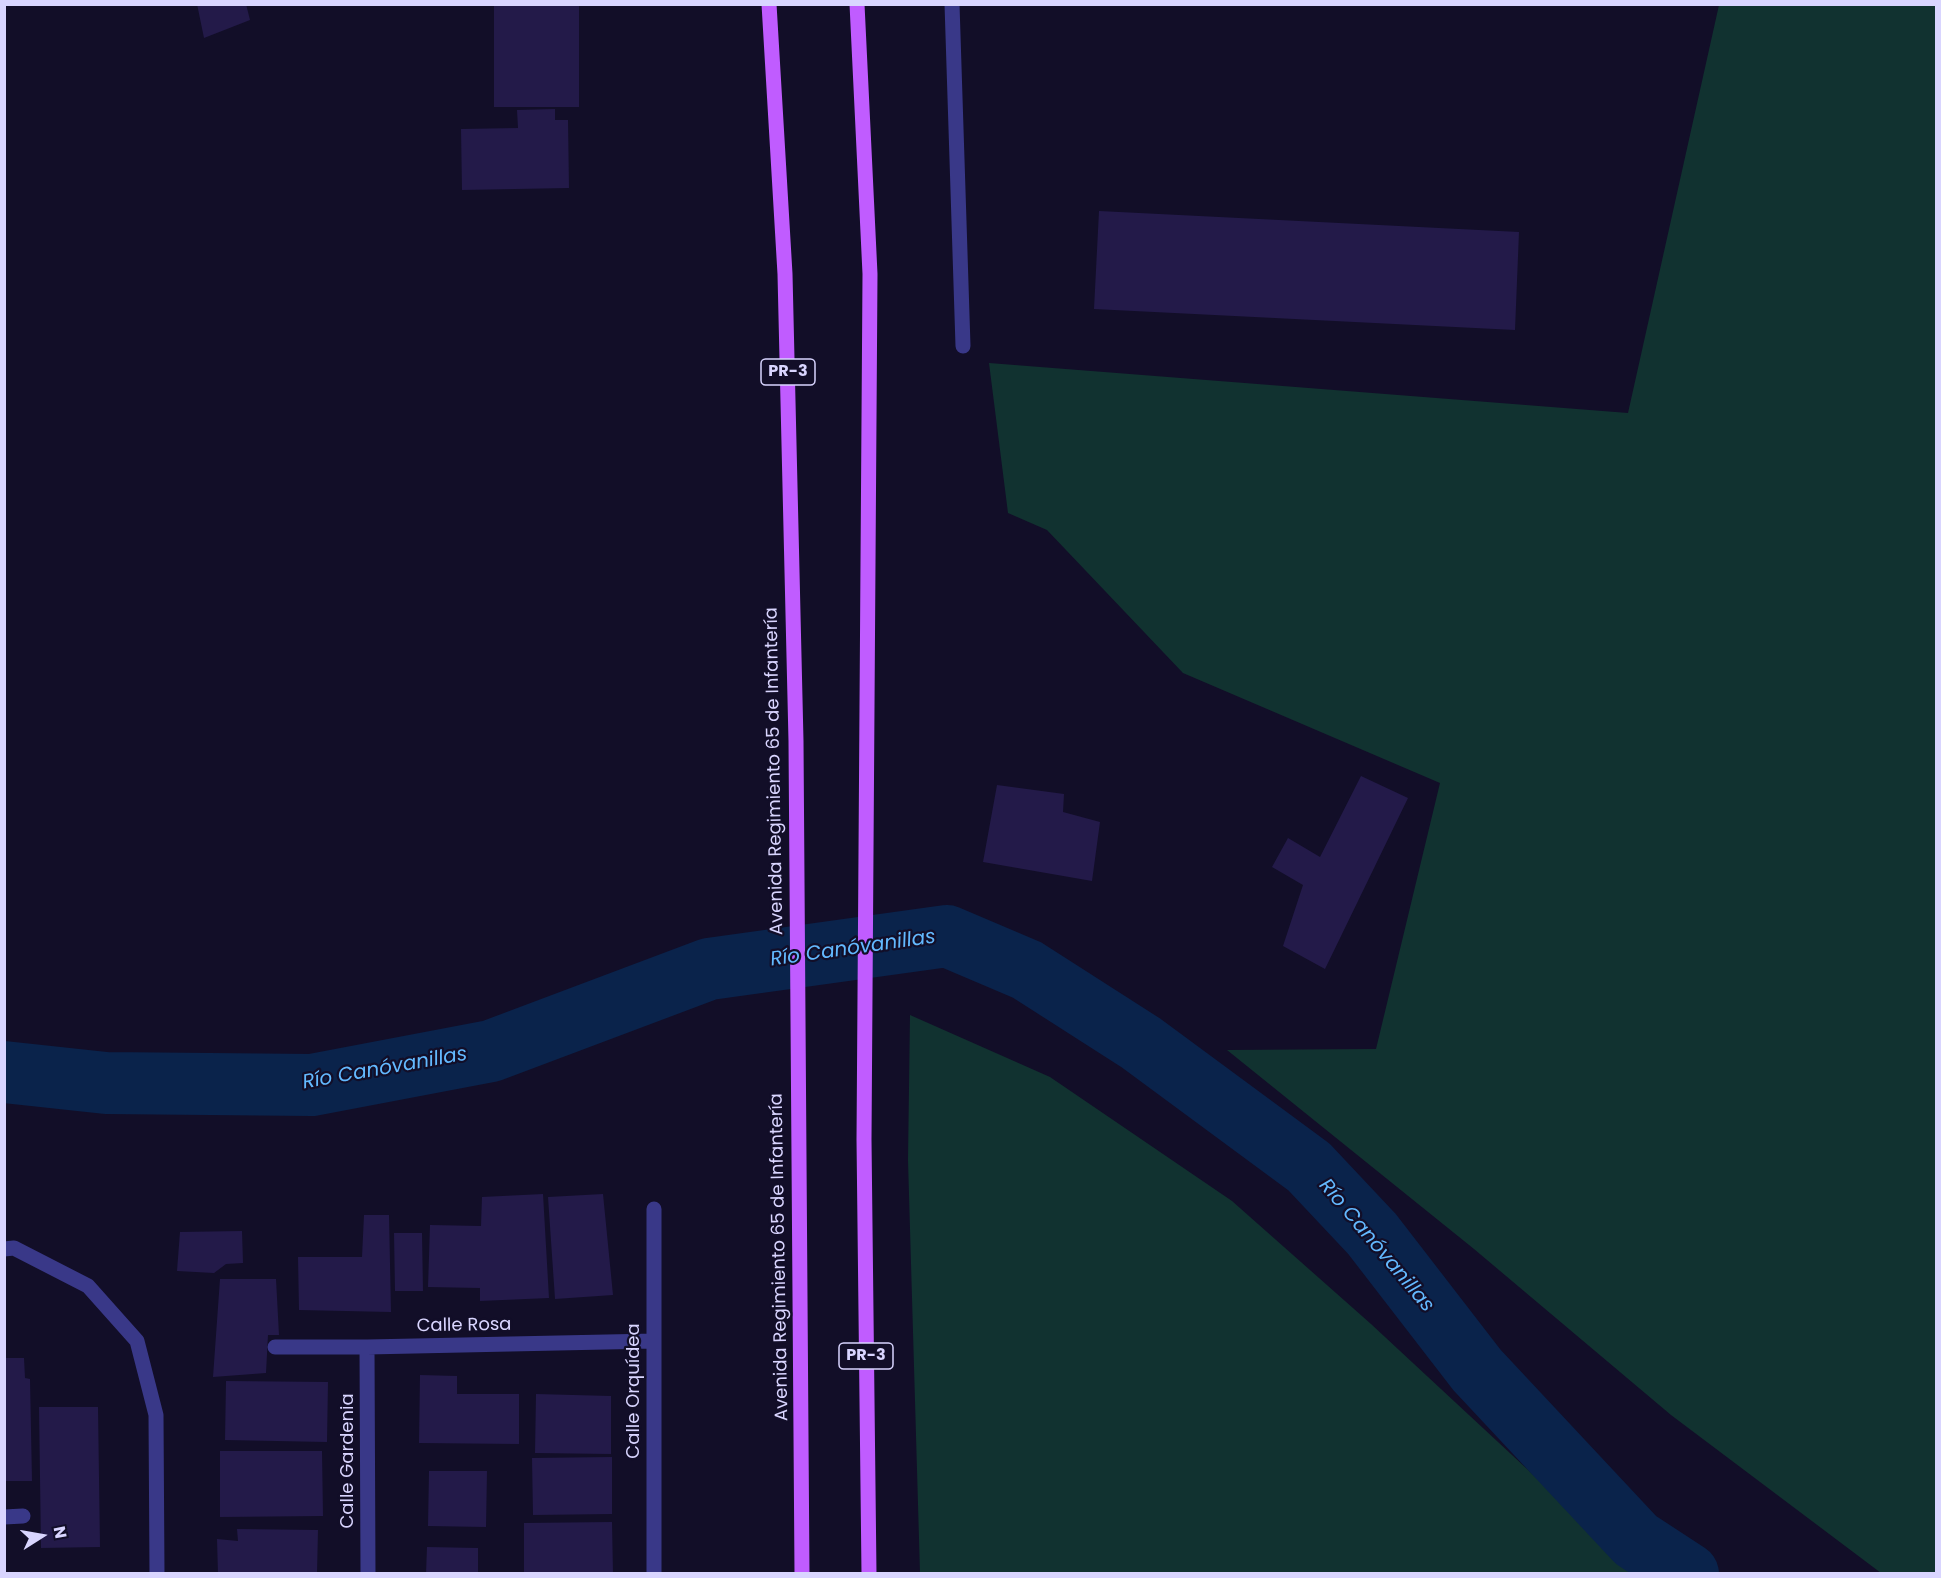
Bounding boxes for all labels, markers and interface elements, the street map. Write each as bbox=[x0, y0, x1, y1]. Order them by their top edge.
road number: PR-3 bbox=[761, 359, 815, 385]
street label: Avenida Regimiento 65 de Infantería bbox=[761, 607, 789, 935]
water label: Río Canóvanillas bbox=[769, 926, 937, 972]
water label: Río Canóvanillas bbox=[301, 1043, 469, 1095]
street label: Avenida Regimiento 65 de Infantería bbox=[766, 1093, 794, 1421]
water label: Río Canóvanillas bbox=[1313, 1174, 1439, 1318]
street label: Calle Rosa bbox=[416, 1314, 512, 1338]
street label: Calle Orquídea bbox=[623, 1323, 645, 1459]
road number: PR-3 bbox=[839, 1343, 893, 1369]
street label: Calle Gardenia bbox=[337, 1393, 359, 1529]
north arrow bbox=[12, 1506, 72, 1566]
text: N bbox=[48, 1524, 73, 1541]

